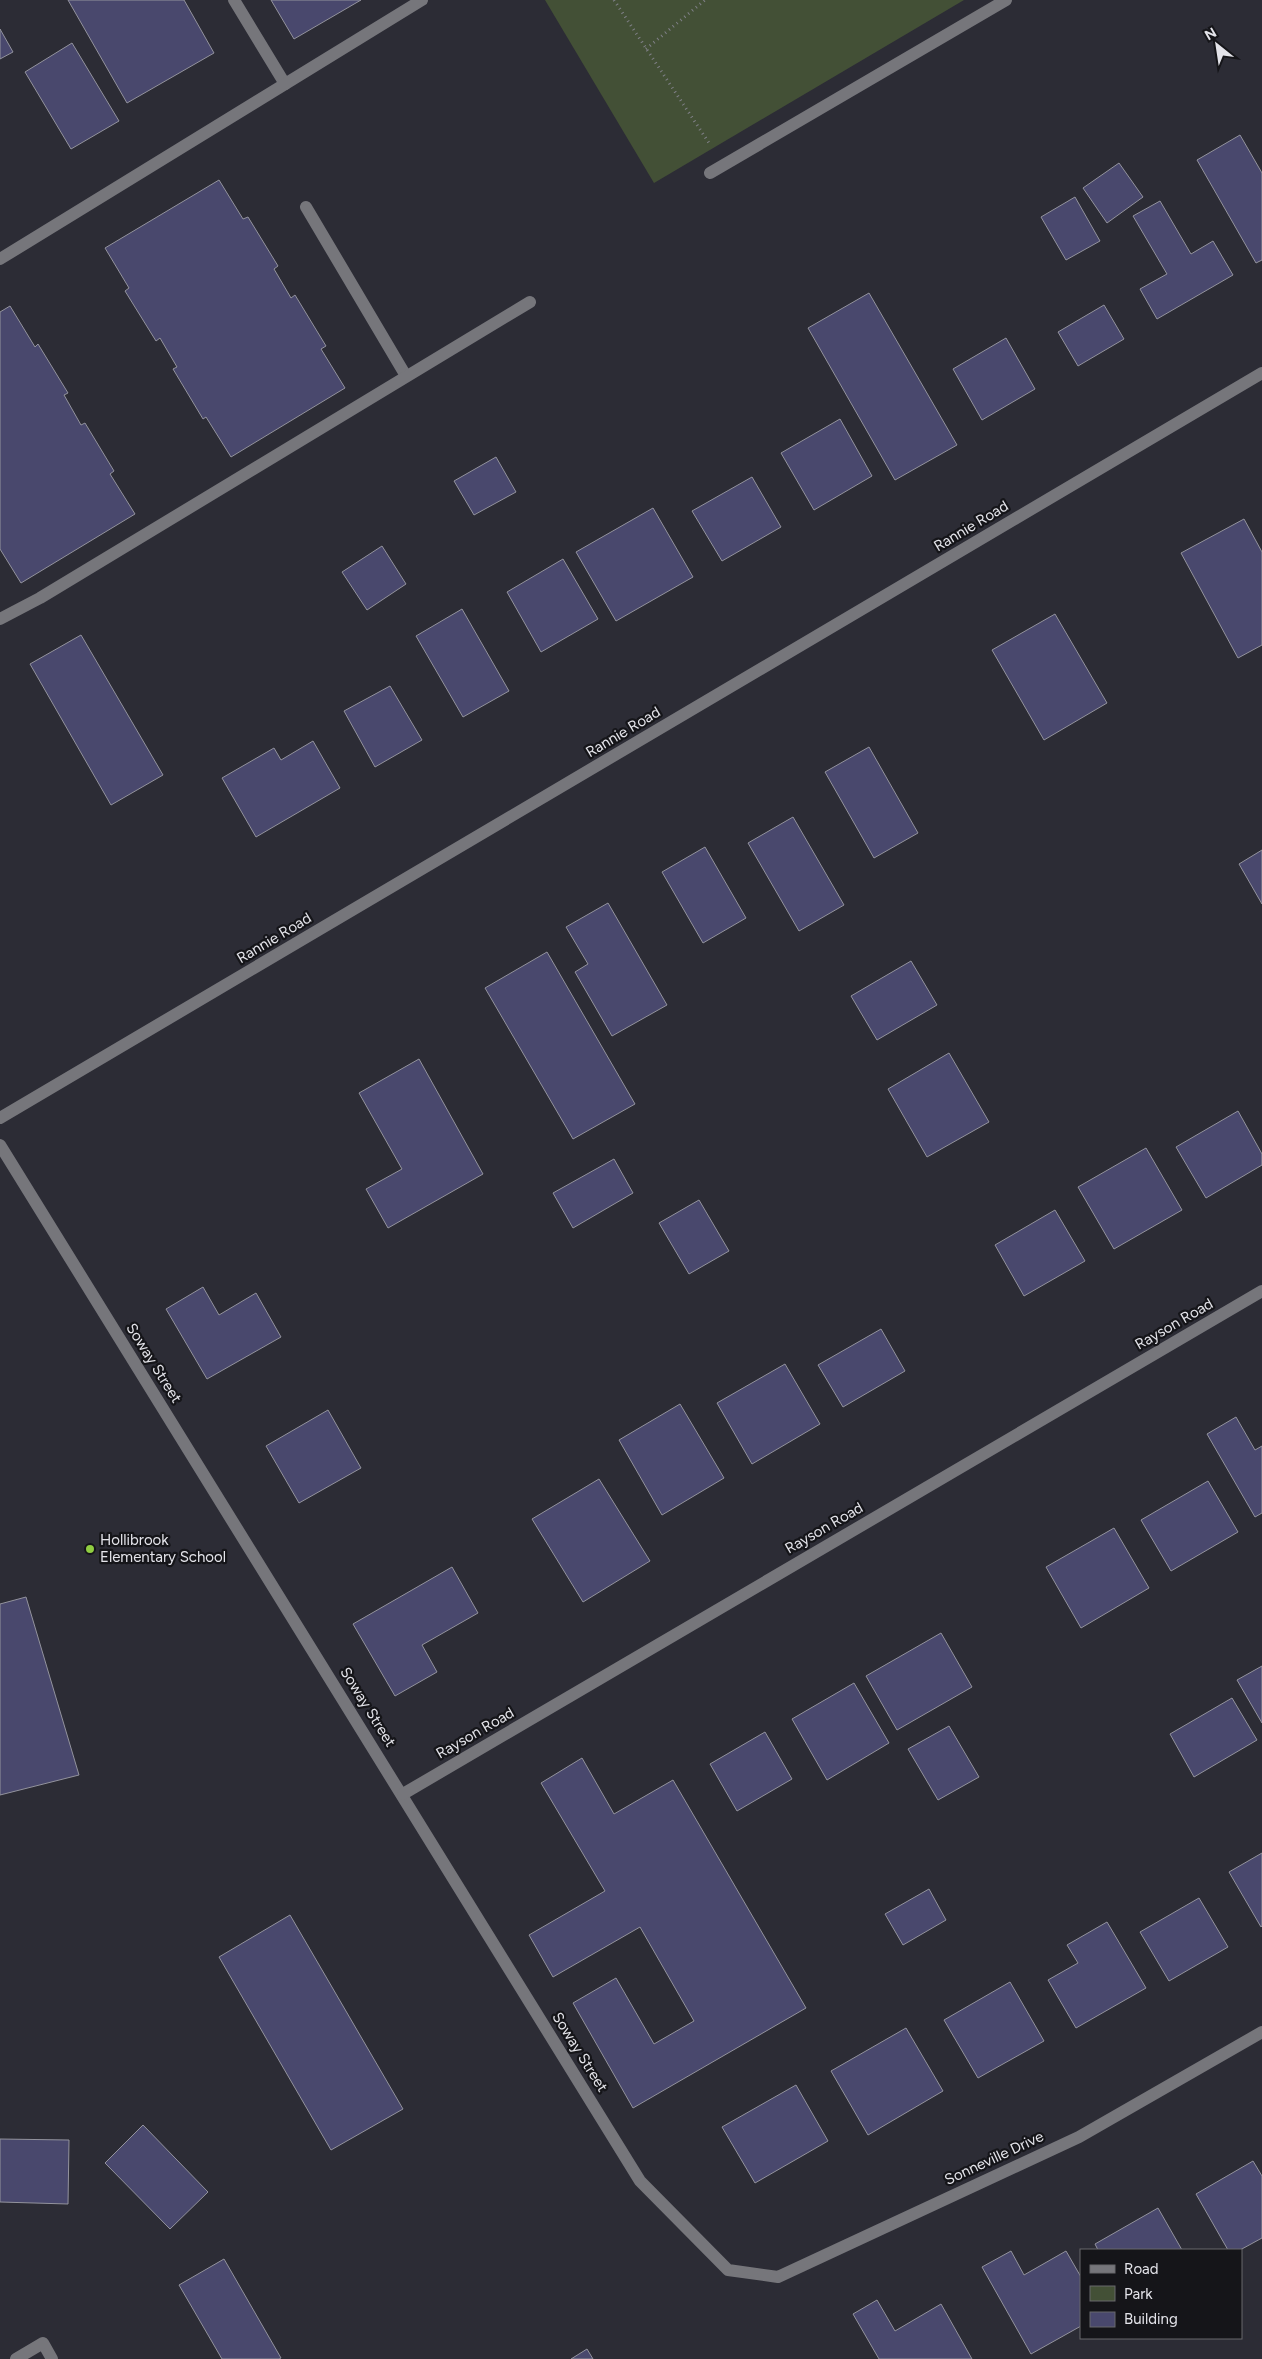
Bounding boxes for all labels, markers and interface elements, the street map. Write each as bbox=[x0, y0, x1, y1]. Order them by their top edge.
north arrow bbox=[1192, 20, 1242, 70]
text: N bbox=[1202, 24, 1220, 44]
street label: Rannie Road bbox=[930, 497, 1012, 555]
street label: Rannie Road bbox=[582, 703, 664, 761]
street label: Rannie Road bbox=[233, 909, 315, 967]
street label: Rayson Road bbox=[1132, 1294, 1216, 1354]
street label: Soway Street bbox=[122, 1320, 186, 1406]
street label: Rayson Road bbox=[782, 1498, 866, 1558]
place label: Hollibrook Elementary School bbox=[100, 1531, 226, 1566]
marker: Hollibrook Elementary School bbox=[84, 1543, 96, 1555]
street label: Soway Street bbox=[336, 1664, 400, 1750]
street label: Rayson Road bbox=[433, 1703, 517, 1763]
street label: Soway Street bbox=[548, 2009, 612, 2095]
street label: Sonneville Drive bbox=[942, 2127, 1046, 2189]
legend bbox=[1080, 2249, 1242, 2339]
text: Road bbox=[1124, 2260, 1159, 2278]
text: Park bbox=[1124, 2285, 1153, 2303]
text: Building bbox=[1124, 2310, 1178, 2328]

